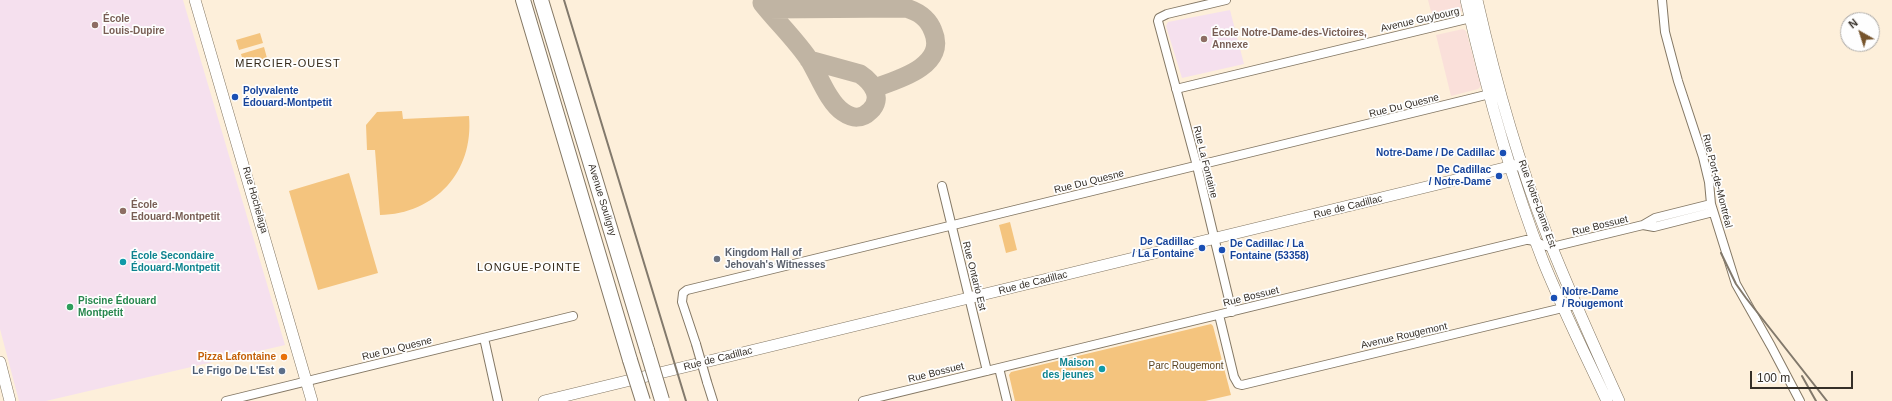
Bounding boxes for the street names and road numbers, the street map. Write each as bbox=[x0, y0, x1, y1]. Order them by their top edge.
street label: Avenue Guybourg bbox=[1379, 5, 1461, 35]
street label: Rue Du Quesne bbox=[1368, 92, 1440, 120]
street label: Rue La Fontaine bbox=[1190, 125, 1220, 199]
street label: Rue Port-de-Montréal bbox=[1700, 133, 1734, 229]
street label: Rue Notre-Dame Est bbox=[1515, 158, 1559, 250]
street label: Avenue Souligny bbox=[585, 162, 619, 238]
street label: Rue Hochelaga bbox=[240, 165, 270, 235]
street label: Rue Du Quesne bbox=[1053, 168, 1125, 196]
street label: Rue de Cadillac bbox=[1312, 193, 1384, 221]
street label: Rue Bossuet bbox=[1571, 213, 1629, 239]
street label: Rue Ontario Est bbox=[960, 240, 988, 312]
street label: Rue de Cadillac bbox=[997, 269, 1069, 297]
street label: Rue Bossuet bbox=[1222, 284, 1280, 310]
street label: Avenue Rougemont bbox=[1360, 320, 1448, 352]
street label: Rue Du Quesne bbox=[361, 335, 433, 363]
street label: Rue de Cadillac bbox=[682, 345, 754, 373]
street label: Rue Bossuet bbox=[907, 360, 965, 386]

